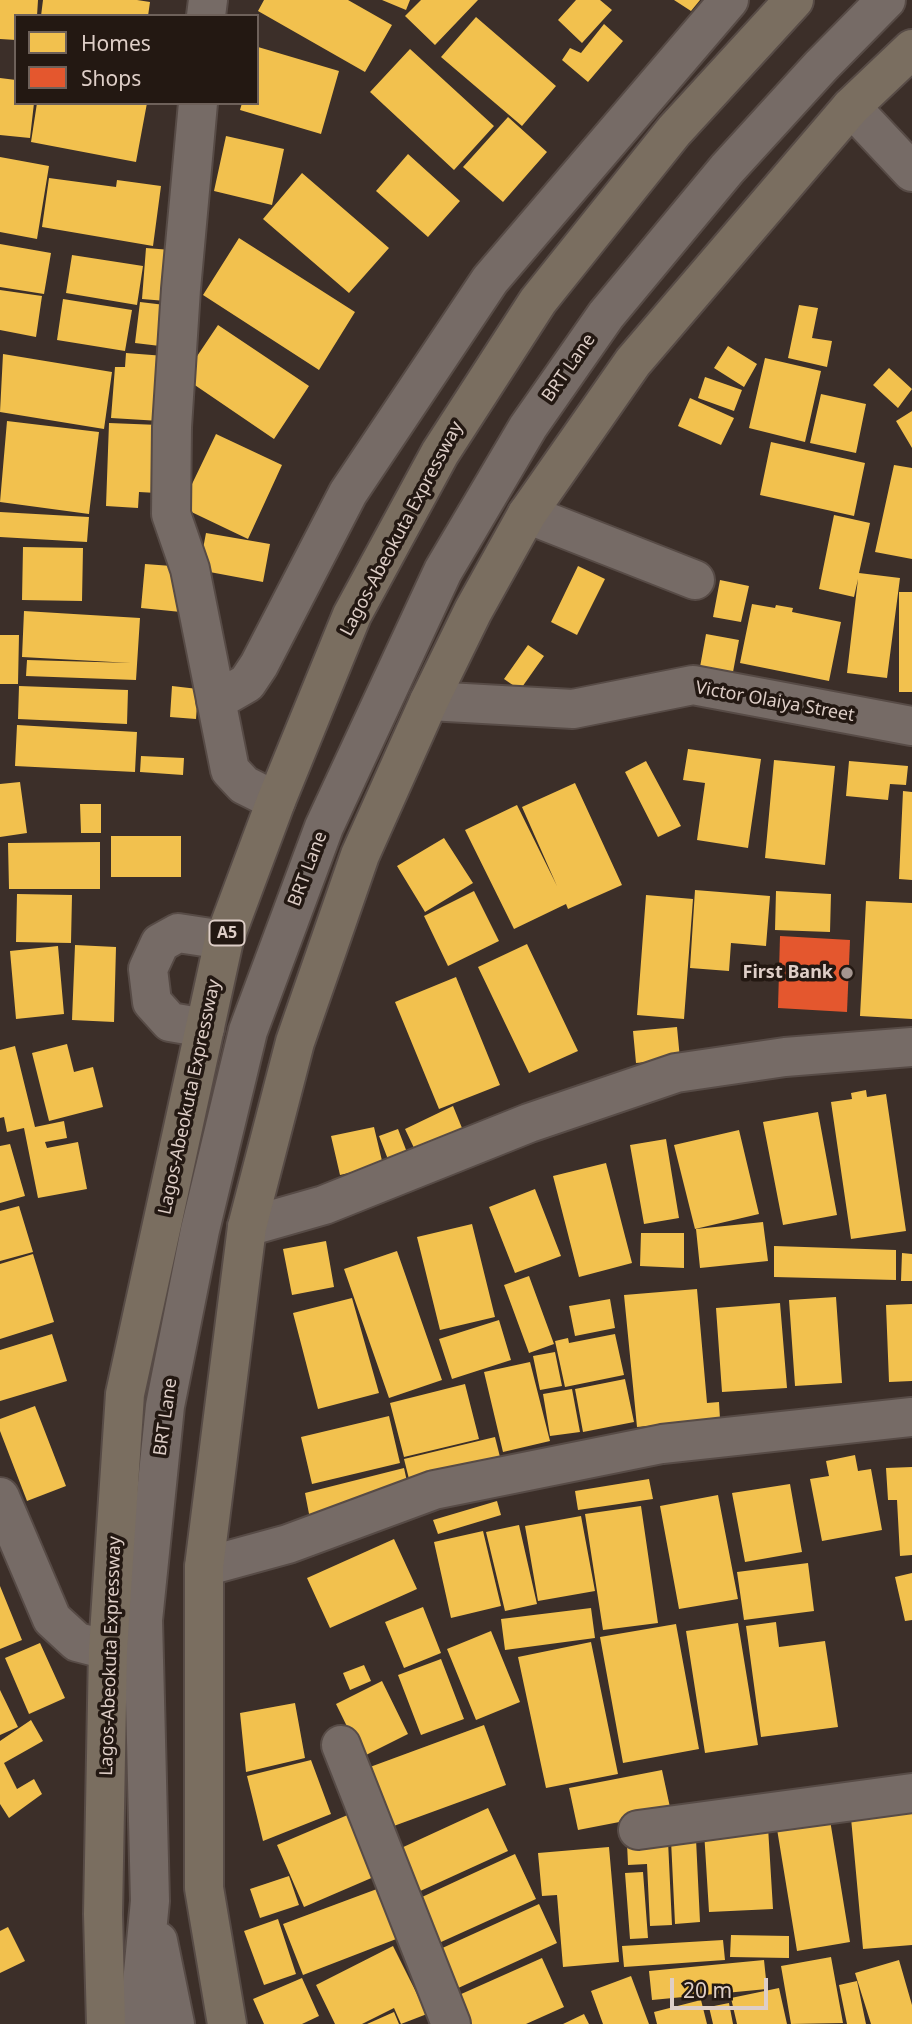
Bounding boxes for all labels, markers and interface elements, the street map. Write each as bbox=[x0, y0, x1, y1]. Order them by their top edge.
legend bbox=[14, 14, 259, 105]
text: Homes bbox=[81, 29, 151, 57]
text: Shops bbox=[81, 64, 141, 92]
street label: BRT Lane bbox=[538, 330, 600, 406]
street label: Lagos-Abeokuta Expressway bbox=[336, 418, 468, 640]
street label: Victor Olaiya Street bbox=[694, 677, 856, 727]
street label: BRT Lane bbox=[284, 829, 332, 909]
road number: A5 bbox=[210, 920, 244, 945]
place label: First Bank bbox=[743, 962, 833, 984]
marker: First Bank bbox=[839, 965, 855, 981]
street label: Lagos-Abeokuta Expressway bbox=[154, 977, 226, 1217]
street label: BRT Lane bbox=[150, 1377, 182, 1457]
street label: Lagos-Abeokuta Expressway bbox=[96, 1536, 126, 1776]
scale bar bbox=[674, 1965, 772, 2009]
text: 20 m bbox=[683, 1976, 732, 2004]

